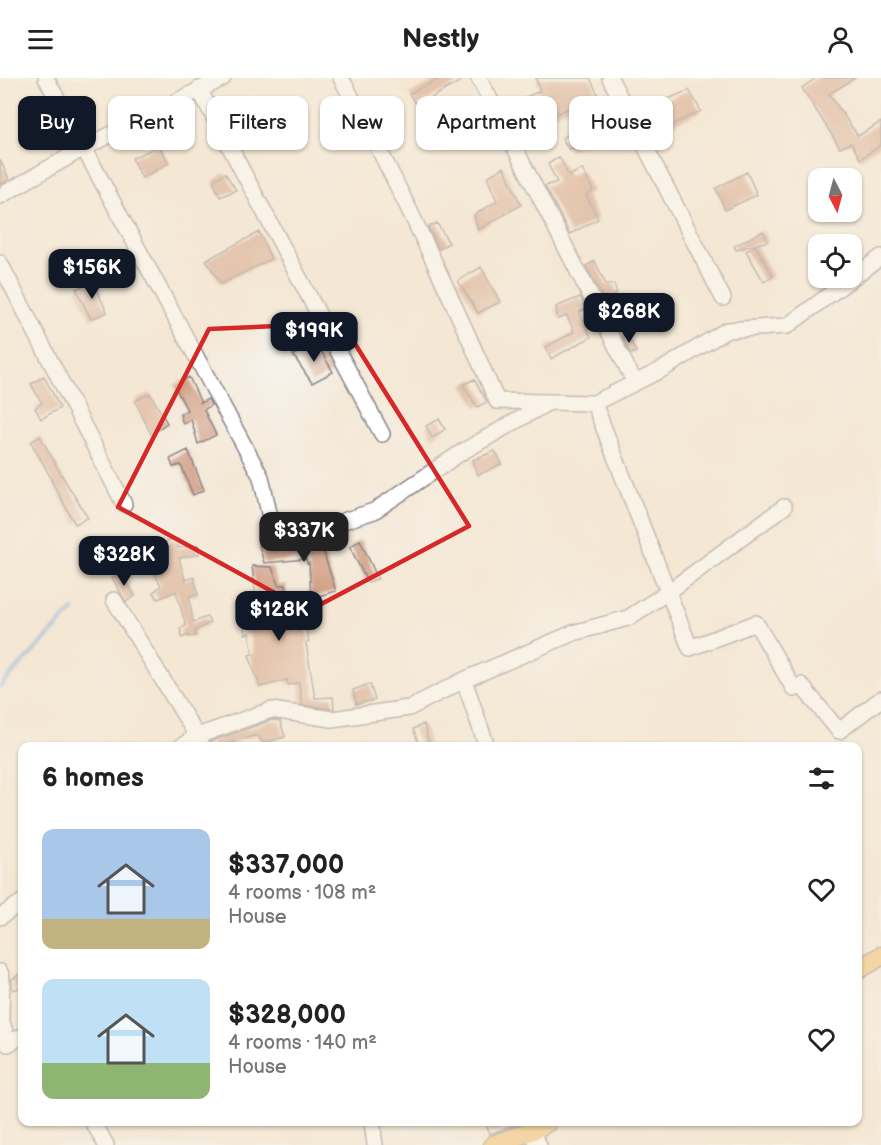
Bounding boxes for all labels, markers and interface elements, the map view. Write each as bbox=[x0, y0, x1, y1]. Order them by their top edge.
icon: menu bbox=[24, 23, 57, 56]
text: Nestly bbox=[402, 23, 479, 55]
icon: person bbox=[824, 23, 857, 56]
chip: Buy bbox=[18, 96, 96, 150]
chip: Rent bbox=[108, 96, 195, 150]
chip: Filters bbox=[207, 96, 308, 150]
chip: New bbox=[320, 96, 404, 150]
chip: Apartment bbox=[416, 96, 557, 150]
chip: House bbox=[569, 96, 673, 150]
north arrow bbox=[808, 168, 862, 222]
map controls bbox=[808, 168, 862, 288]
button: locate bbox=[808, 234, 862, 288]
pin: $156K bbox=[50, 249, 134, 300]
text: $156K bbox=[63, 256, 121, 280]
pin: $268K bbox=[587, 293, 671, 344]
text: $268K bbox=[598, 300, 660, 324]
pin: $199K bbox=[272, 312, 356, 363]
text: $199K bbox=[285, 319, 343, 343]
pin: $337K bbox=[262, 512, 346, 563]
text: $337K bbox=[273, 519, 335, 543]
pin: $328K bbox=[82, 536, 166, 587]
text: $328K bbox=[93, 543, 155, 567]
pin: $128K bbox=[237, 591, 321, 642]
text: $128K bbox=[249, 598, 309, 622]
icon: filters bbox=[805, 762, 838, 795]
text: 6 homes bbox=[42, 763, 144, 794]
text: $337,000 bbox=[228, 850, 344, 881]
icon: home bbox=[90, 853, 162, 925]
icon: heart bbox=[805, 873, 838, 906]
text: 4 rooms · 108 m² bbox=[228, 881, 376, 905]
text: House bbox=[228, 905, 287, 929]
text: $328,000 bbox=[228, 1000, 346, 1031]
icon: home bbox=[90, 1003, 162, 1075]
icon: heart bbox=[805, 1023, 838, 1056]
text: 4 rooms · 140 m² bbox=[228, 1031, 377, 1055]
text: House bbox=[228, 1055, 287, 1079]

